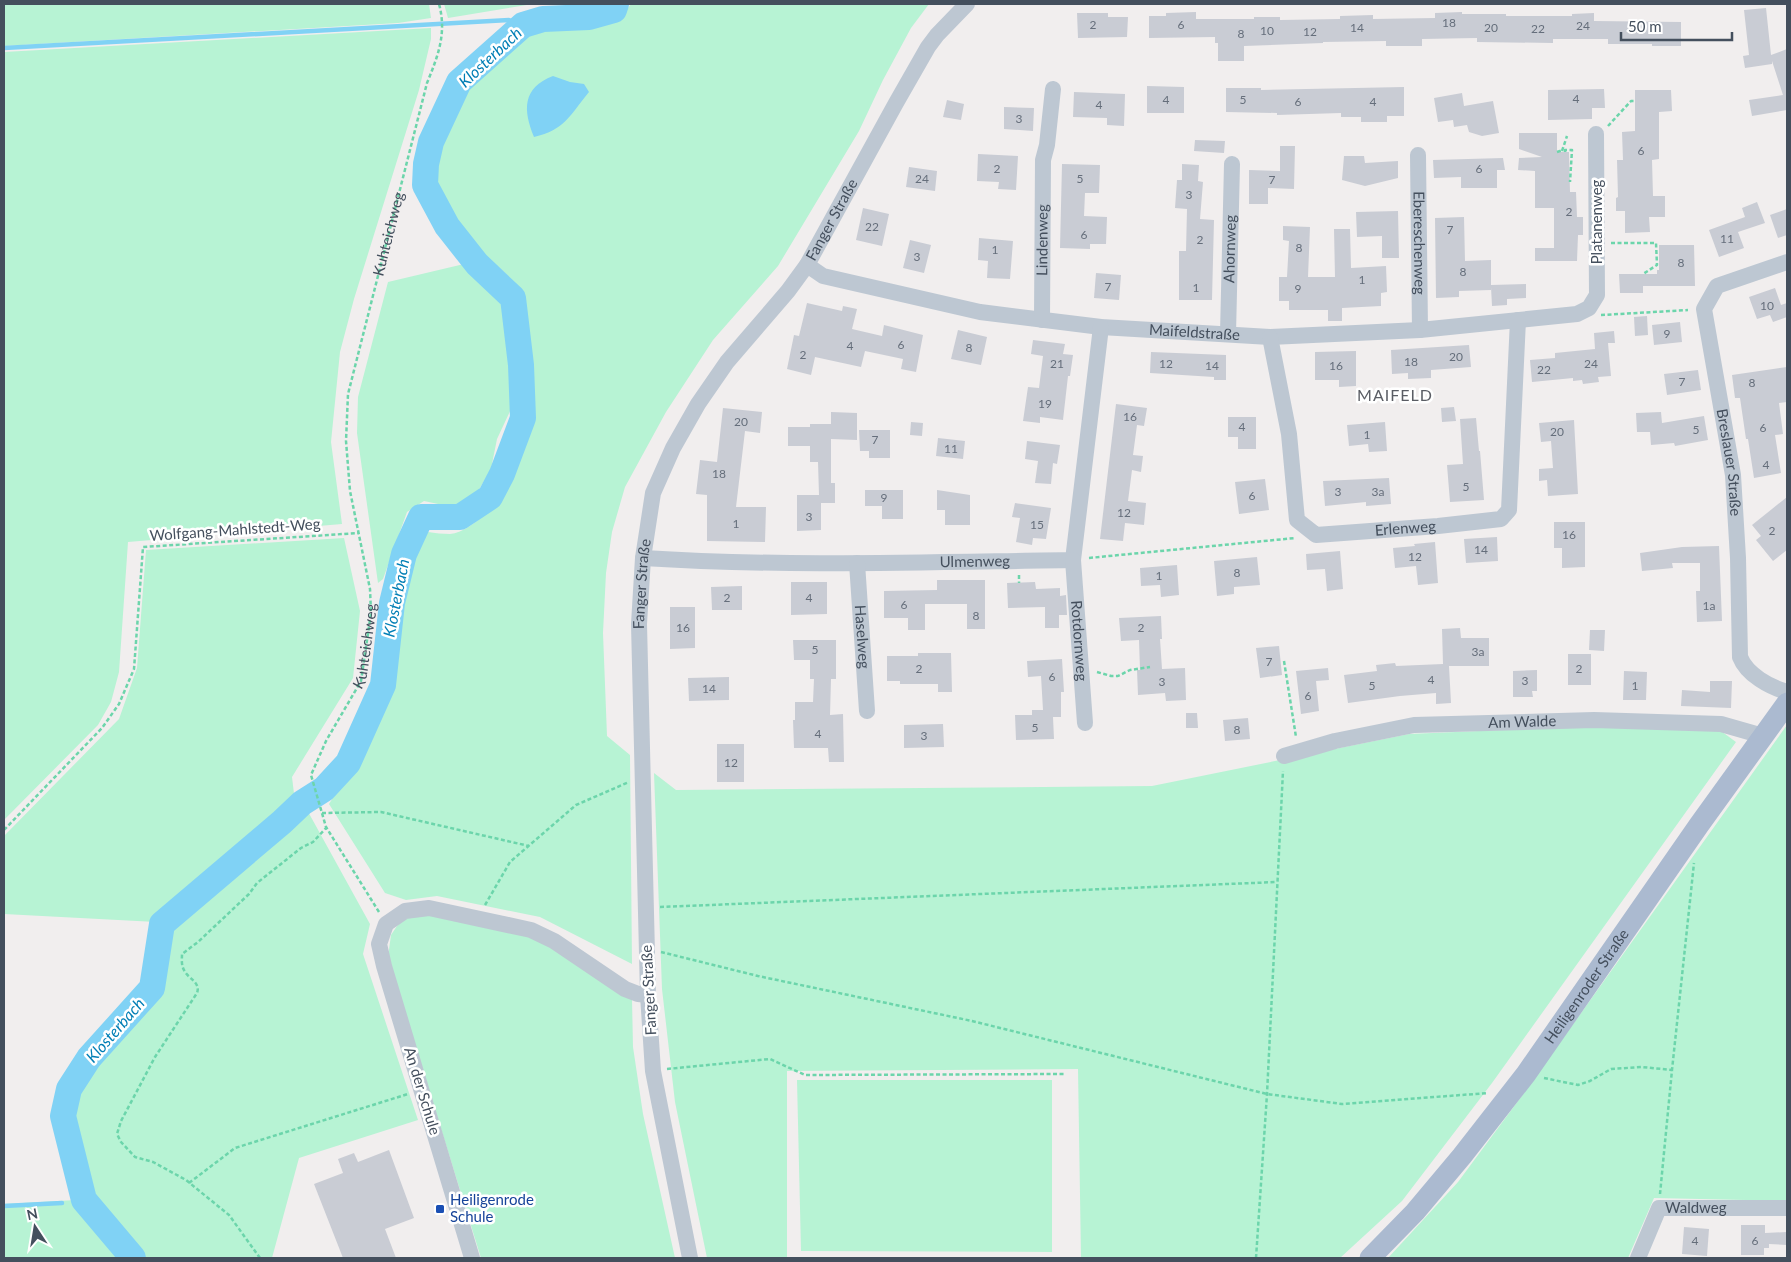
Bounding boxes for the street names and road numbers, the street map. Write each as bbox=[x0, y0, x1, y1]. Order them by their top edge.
street label: Fanger Straße bbox=[801, 175, 861, 263]
street label: Platanenweg bbox=[1587, 179, 1605, 264]
street label: Kuhteichweg bbox=[368, 190, 407, 278]
street label: Ebereschenweg bbox=[1410, 191, 1430, 295]
street label: Lindenweg bbox=[1032, 204, 1051, 276]
street label: Ahornweg bbox=[1219, 214, 1239, 283]
street label: Maifeldstraße bbox=[1149, 320, 1241, 343]
street label: Breslauer Straße bbox=[1714, 407, 1745, 517]
street label: Wolfgang-Mahlstedt-Weg bbox=[149, 514, 321, 544]
street label: Erlenweg bbox=[1374, 516, 1437, 539]
street label: Fanger Straße bbox=[629, 537, 654, 629]
street label: Ulmenweg bbox=[939, 551, 1010, 570]
street label: Rotdornweg bbox=[1068, 600, 1092, 682]
street label: Kuhteichweg bbox=[348, 603, 379, 692]
street label: Haselweg bbox=[852, 604, 874, 670]
street label: Am Walde bbox=[1488, 711, 1557, 731]
street label: Heiligenroder Straße bbox=[1540, 925, 1632, 1047]
street label: Fanger Straße bbox=[637, 944, 659, 1036]
street label: An der Schule bbox=[401, 1045, 445, 1137]
street label: Waldweg bbox=[1665, 1198, 1727, 1216]

